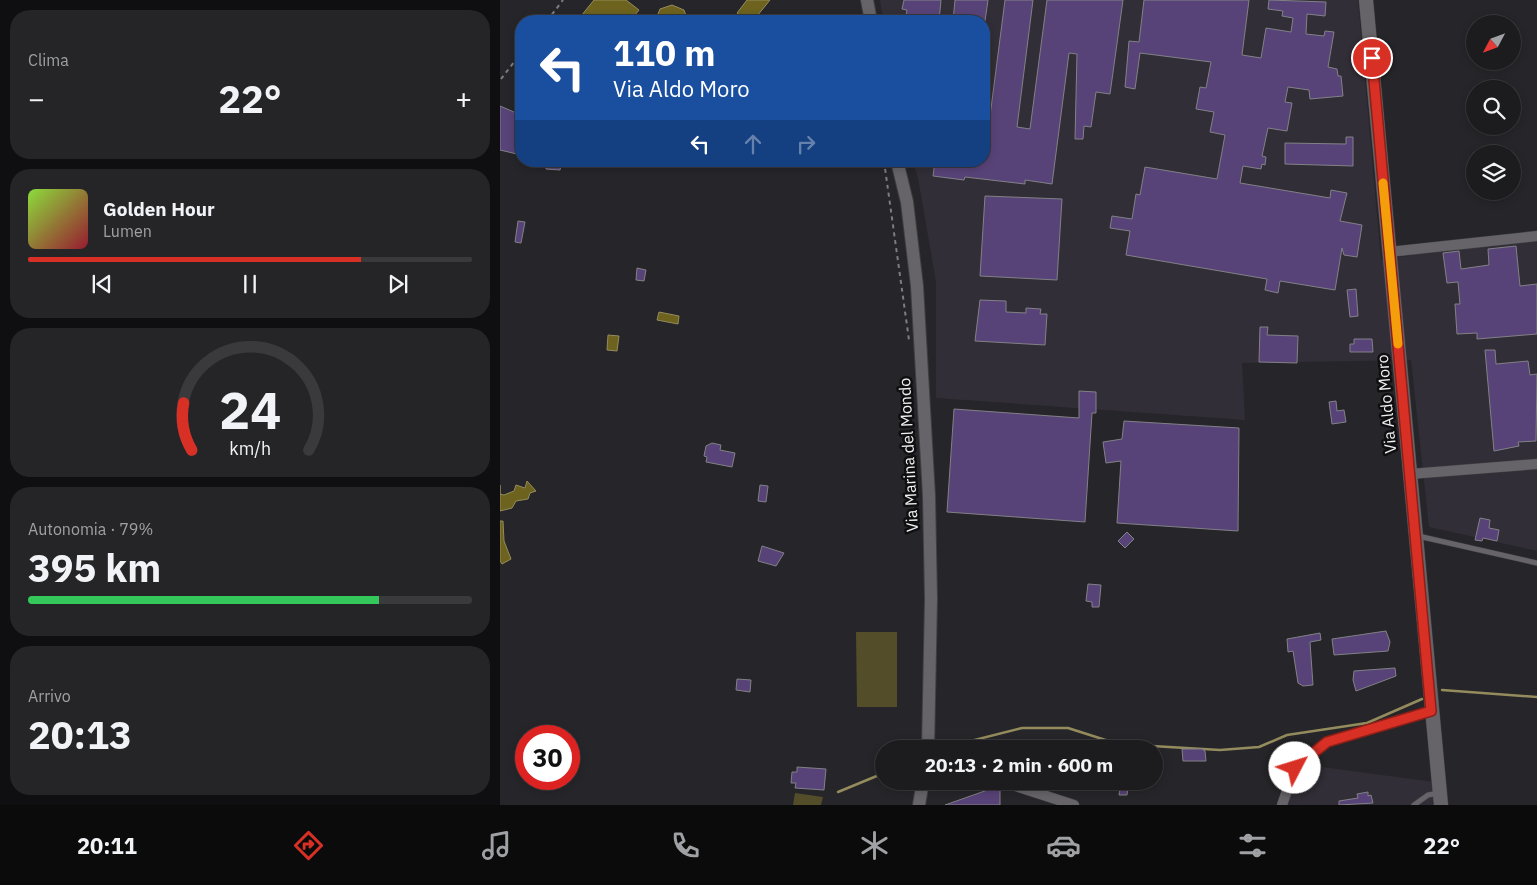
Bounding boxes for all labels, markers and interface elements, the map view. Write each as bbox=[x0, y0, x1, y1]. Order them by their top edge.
north arrow bbox=[1466, 15, 1521, 70]
map controls bbox=[1466, 15, 1521, 200]
text: 110 m bbox=[613, 30, 716, 76]
icon: left bbox=[530, 35, 595, 100]
pin bbox=[1351, 37, 1393, 79]
icon: arrive bbox=[1358, 44, 1386, 72]
text: Clima bbox=[28, 50, 69, 70]
text: 22° bbox=[218, 74, 282, 123]
text: Via Aldo Moro bbox=[613, 74, 750, 103]
text: − bbox=[28, 80, 45, 117]
text: + bbox=[455, 80, 472, 117]
button: search bbox=[1466, 80, 1521, 135]
icon: left bbox=[686, 130, 714, 158]
icon: ahead bbox=[739, 130, 767, 158]
icon: right bbox=[792, 130, 820, 158]
button: layers bbox=[1466, 145, 1521, 200]
text: Golden Hour bbox=[103, 197, 215, 221]
text: Lumen bbox=[103, 221, 152, 241]
icon: previous bbox=[88, 270, 116, 298]
icon: pause bbox=[236, 270, 264, 298]
icon: next bbox=[384, 270, 412, 298]
street label: Via Aldo Moro bbox=[1372, 354, 1400, 454]
text: 24 bbox=[219, 376, 281, 443]
street label: Via Marina del Mondo bbox=[894, 377, 922, 533]
text: km/h bbox=[229, 437, 271, 460]
text: Autonomia · 79% bbox=[28, 519, 153, 539]
text: 395 km bbox=[28, 543, 161, 592]
text: Arrivo bbox=[28, 686, 71, 706]
text: 20:13 bbox=[28, 710, 132, 759]
speed limit sign: 30 bbox=[515, 725, 580, 790]
position arrow bbox=[1268, 741, 1320, 793]
text: 20:13 · 2 min · 600 m bbox=[925, 753, 1113, 777]
icon: directions bbox=[291, 828, 326, 863]
icon: music bbox=[479, 828, 514, 863]
icon: phone bbox=[668, 828, 703, 863]
icon: climate bbox=[857, 828, 892, 863]
icon: car bbox=[1046, 828, 1081, 863]
icon: filters bbox=[1235, 828, 1270, 863]
text: 20:11 bbox=[77, 831, 137, 860]
text: 22° bbox=[1423, 831, 1460, 860]

